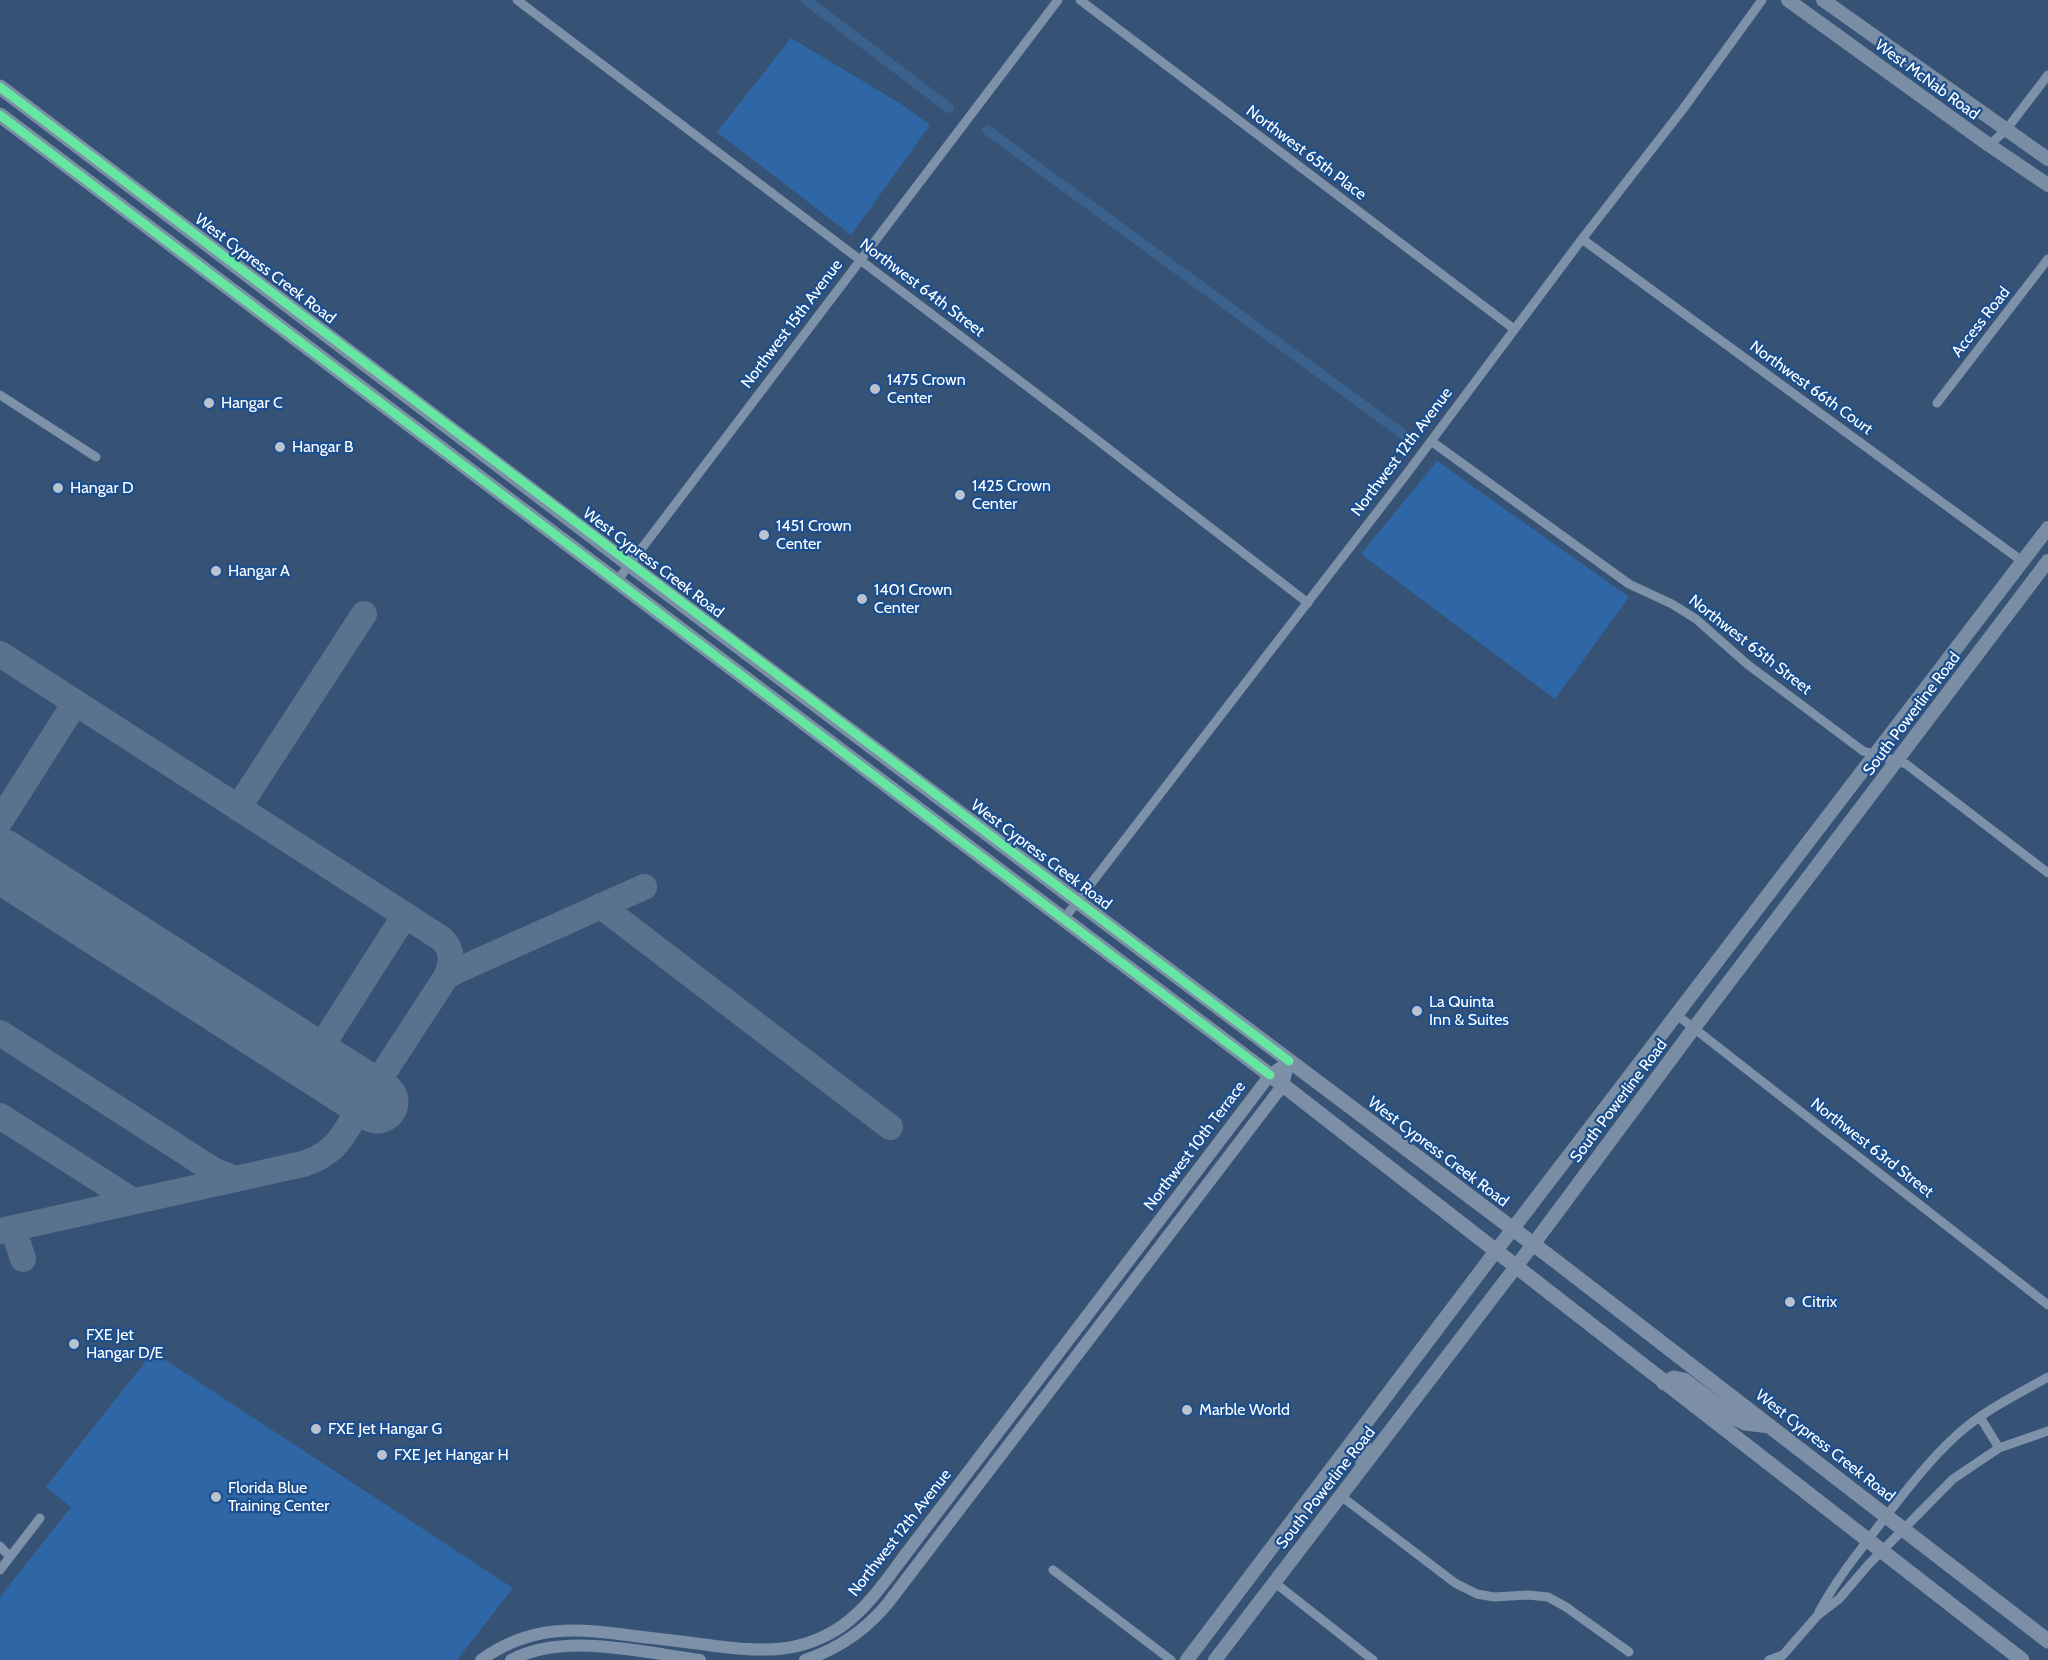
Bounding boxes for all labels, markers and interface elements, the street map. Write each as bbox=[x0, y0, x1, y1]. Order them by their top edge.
street label: West McNab Road bbox=[1871, 36, 1983, 124]
street label: Northwest 65th Place bbox=[1242, 102, 1370, 204]
street label: West Cypress Creek Road bbox=[191, 210, 339, 328]
street label: Northwest 64th Street bbox=[856, 235, 988, 341]
street label: Northwest 15th Avenue bbox=[737, 256, 847, 392]
street label: Access Road bbox=[1948, 283, 2014, 361]
street label: Northwest 66th Court bbox=[1746, 337, 1876, 439]
place label: 1475 Crown Center bbox=[887, 370, 966, 408]
marker: 1475 Crown Center bbox=[868, 382, 882, 396]
street label: Northwest 12th Avenue bbox=[1347, 384, 1457, 520]
place label: Hangar C bbox=[221, 393, 283, 413]
marker: Hangar C bbox=[202, 396, 216, 410]
place label: Hangar B bbox=[292, 437, 354, 457]
marker: Hangar B bbox=[273, 440, 287, 454]
place label: 1425 Crown Center bbox=[972, 476, 1051, 514]
place label: Hangar D bbox=[70, 478, 134, 498]
marker: Hangar D bbox=[51, 481, 65, 495]
marker: 1425 Crown Center bbox=[953, 488, 967, 502]
street label: West Cypress Creek Road bbox=[579, 504, 727, 622]
place label: 1451 Crown Center bbox=[776, 516, 852, 554]
marker: 1451 Crown Center bbox=[757, 528, 771, 542]
place label: Hangar A bbox=[228, 561, 290, 581]
marker: Hangar A bbox=[209, 564, 223, 578]
place label: 1401 Crown Center bbox=[874, 580, 952, 618]
street label: Northwest 65th Street bbox=[1685, 591, 1815, 699]
marker: 1401 Crown Center bbox=[855, 592, 869, 606]
street label: South Powerline Road bbox=[1859, 649, 1965, 779]
street label: West Cypress Creek Road bbox=[967, 796, 1115, 914]
place label: La Quinta Inn & Suites bbox=[1429, 992, 1509, 1030]
marker: La Quinta Inn & Suites bbox=[1410, 1004, 1424, 1018]
street label: South Powerline Road bbox=[1566, 1036, 1672, 1166]
street label: Northwest 10th Terrace bbox=[1140, 1078, 1250, 1214]
street label: West Cypress Creek Road bbox=[1364, 1093, 1512, 1211]
street label: Northwest 63rd Street bbox=[1807, 1094, 1937, 1202]
place label: Citrix bbox=[1802, 1292, 1837, 1312]
marker: Citrix bbox=[1783, 1295, 1797, 1309]
place label: FXE Jet Hangar D/E bbox=[86, 1325, 163, 1363]
marker: FXE Jet Hangar D/E bbox=[67, 1337, 81, 1351]
street label: West Cypress Creek Road bbox=[1752, 1386, 1898, 1506]
place label: Marble World bbox=[1199, 1400, 1290, 1420]
marker: Marble World bbox=[1180, 1403, 1194, 1417]
place label: FXE Jet Hangar G bbox=[328, 1419, 442, 1439]
marker: FXE Jet Hangar G bbox=[309, 1422, 323, 1436]
street label: South Powerline Road bbox=[1272, 1423, 1380, 1553]
place label: FXE Jet Hangar H bbox=[394, 1445, 509, 1465]
marker: FXE Jet Hangar H bbox=[375, 1448, 389, 1462]
street label: Northwest 12th Avenue bbox=[844, 1466, 956, 1600]
place label: Florida Blue Training Center bbox=[228, 1478, 329, 1516]
marker: Florida Blue Training Center bbox=[209, 1490, 223, 1504]

